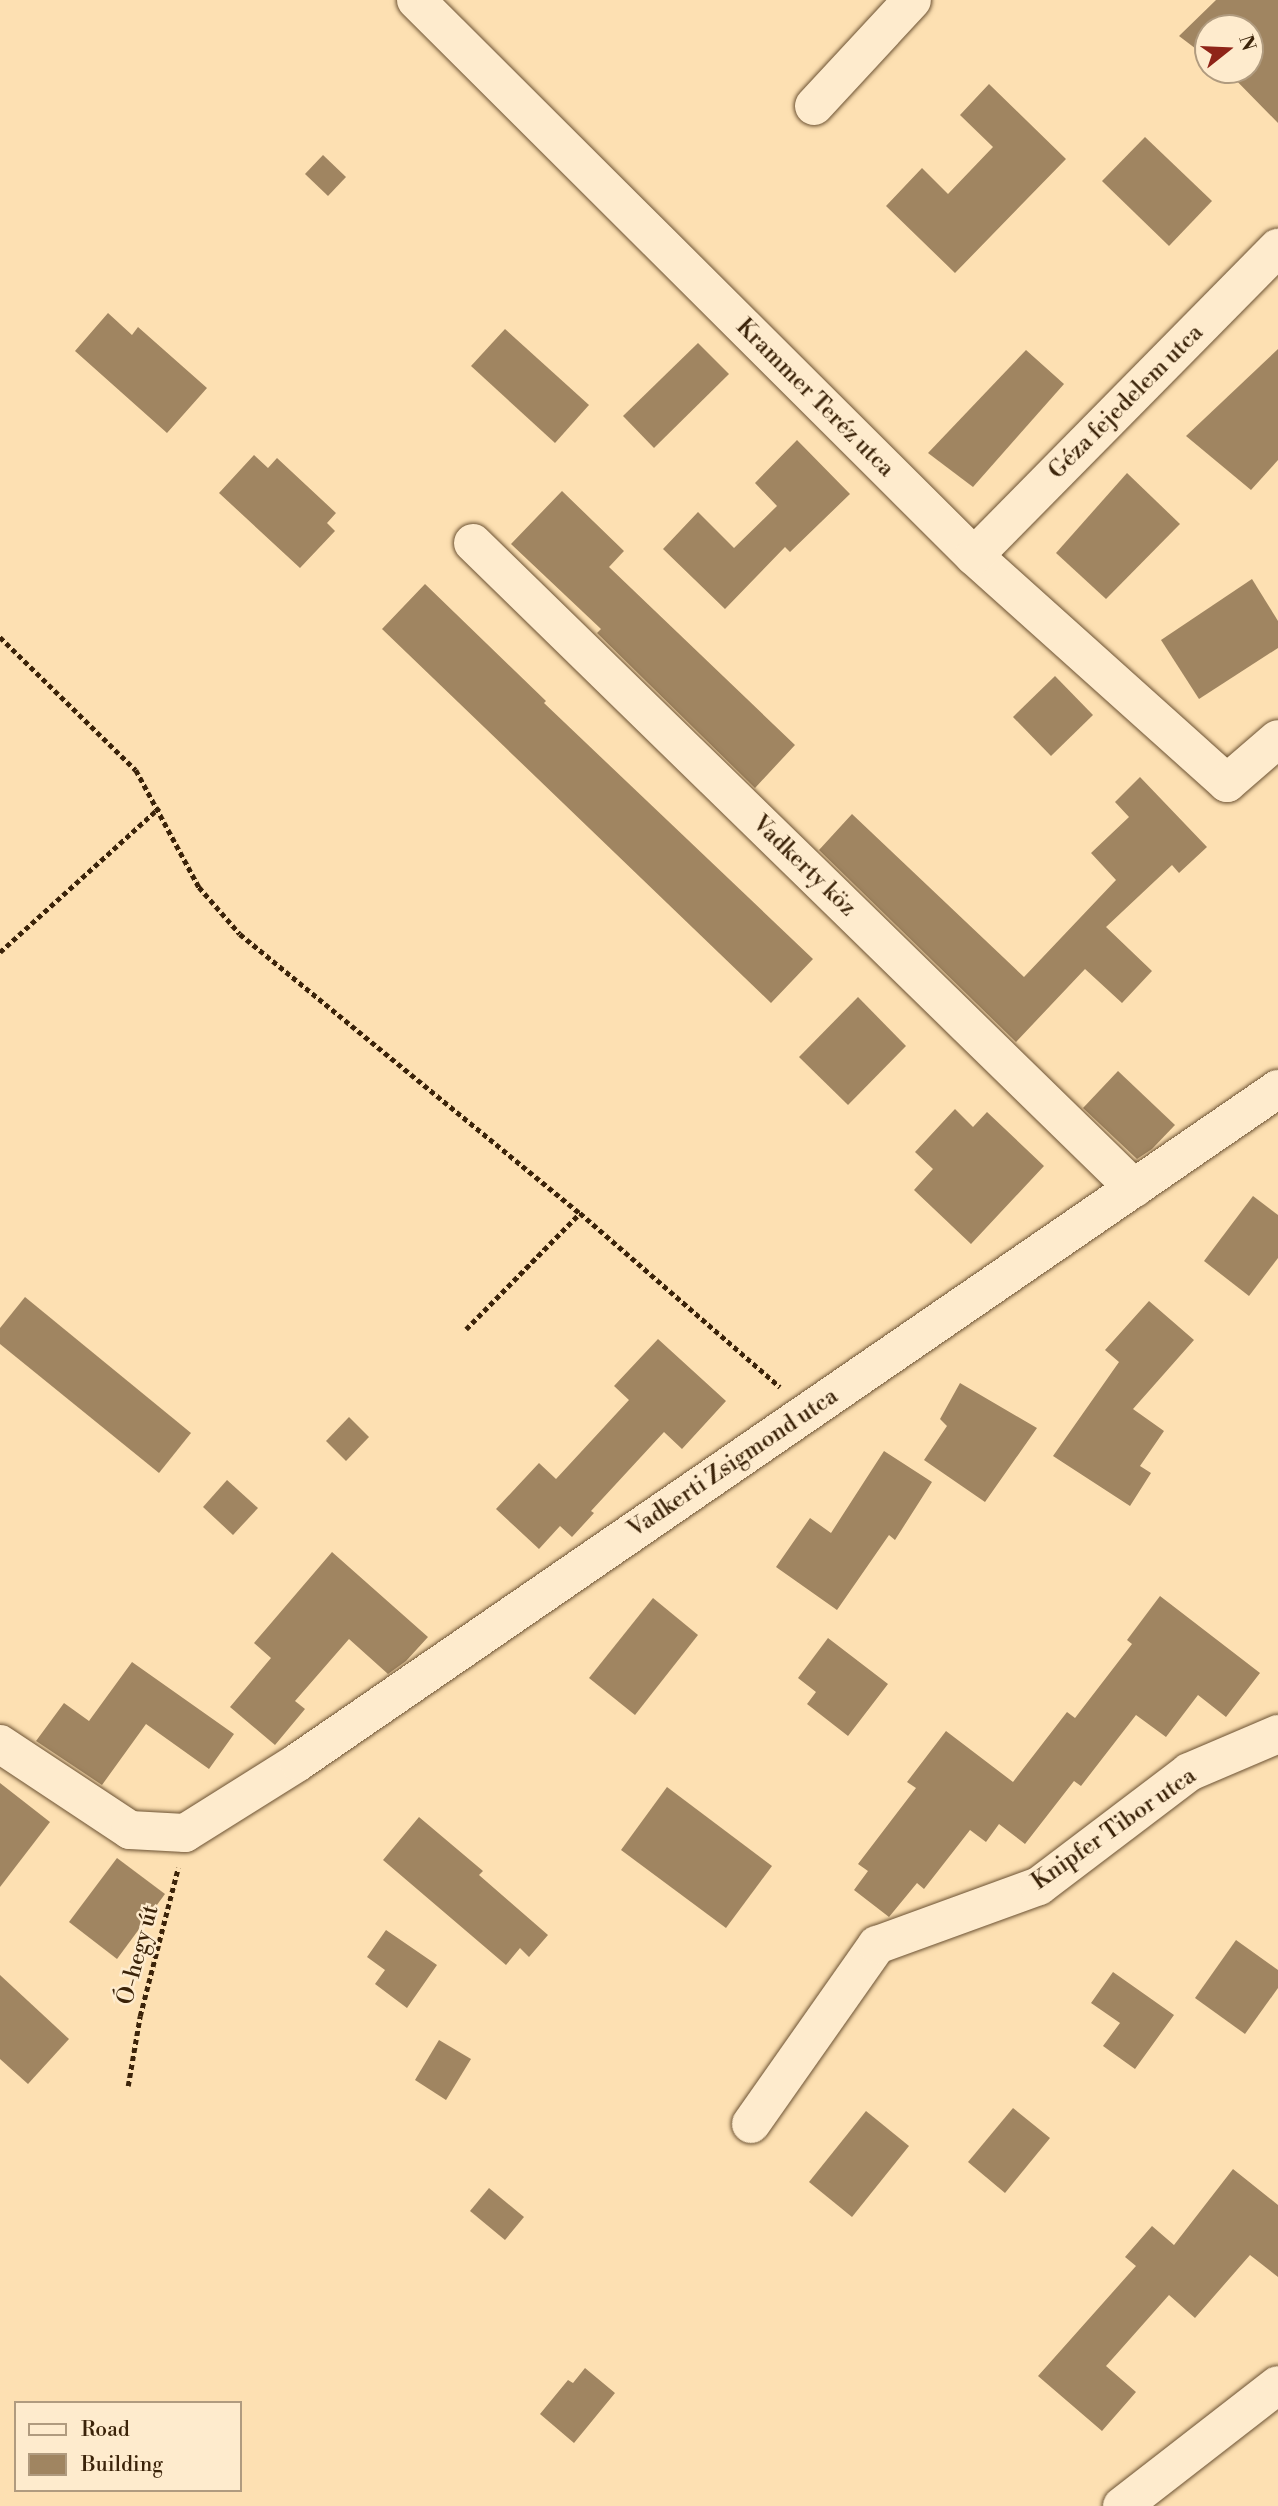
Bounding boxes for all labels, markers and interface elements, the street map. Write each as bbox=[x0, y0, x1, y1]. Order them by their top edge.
north arrow bbox=[1194, 14, 1264, 84]
text: N bbox=[1233, 32, 1261, 54]
street label: Krammer Teréz utca bbox=[730, 313, 900, 483]
street label: Géza fejedelem utca bbox=[1043, 319, 1209, 485]
street label: Vadkerty köz bbox=[747, 810, 861, 922]
street label: Vadkerti Zsigmond utca bbox=[623, 1382, 843, 1544]
street label: Knipfer Tibor utca bbox=[1027, 1762, 1201, 1896]
street label: Ó-hegy út bbox=[111, 1902, 165, 2008]
legend bbox=[14, 2401, 242, 2492]
text: Road bbox=[81, 2417, 130, 2443]
text: Building bbox=[81, 2452, 163, 2478]

